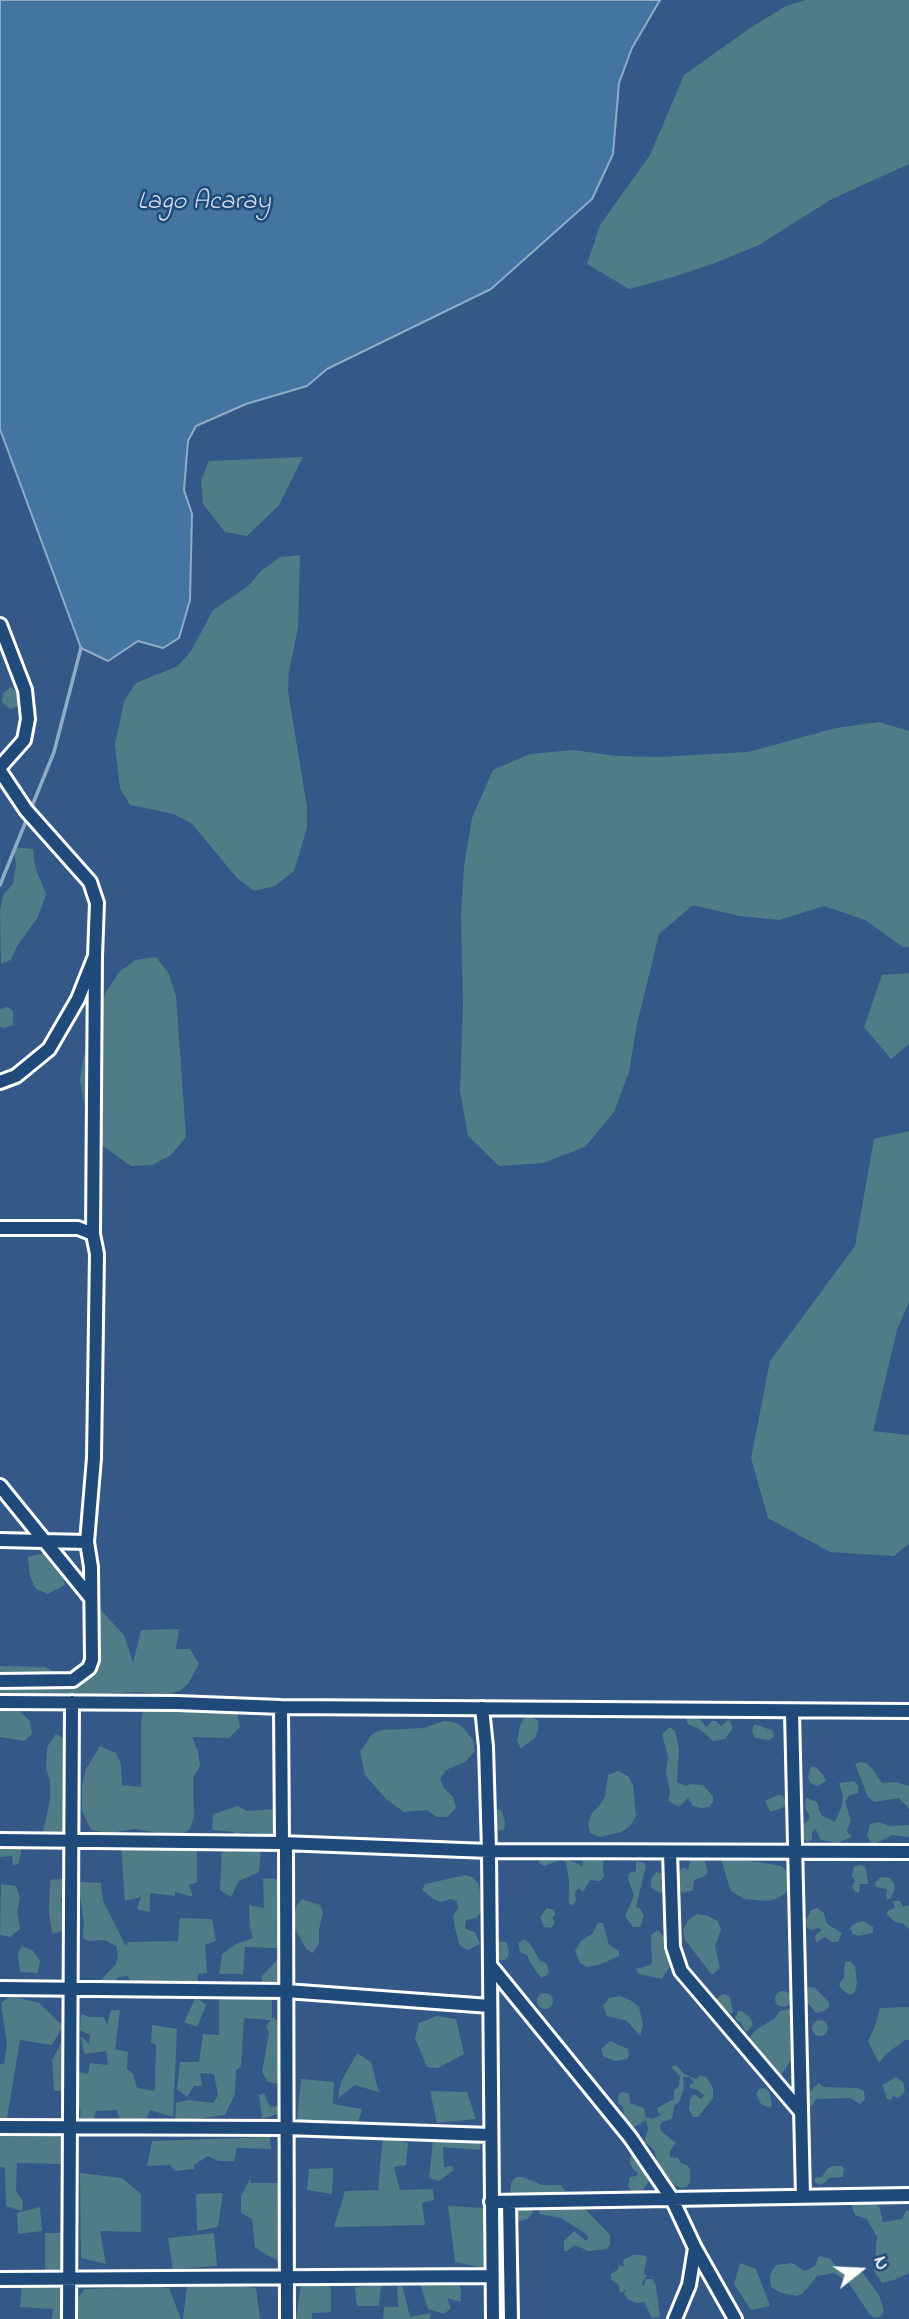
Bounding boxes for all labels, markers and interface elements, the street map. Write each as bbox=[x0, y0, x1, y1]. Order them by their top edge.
water label: Lago Acaray bbox=[137, 188, 271, 220]
north arrow bbox=[825, 2235, 895, 2305]
text: N bbox=[866, 2253, 895, 2274]

